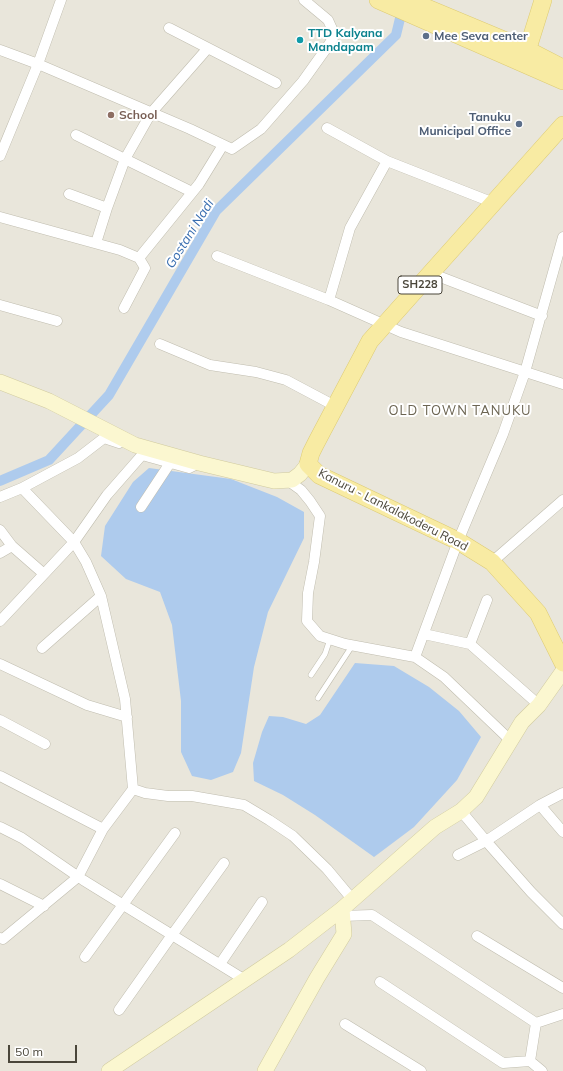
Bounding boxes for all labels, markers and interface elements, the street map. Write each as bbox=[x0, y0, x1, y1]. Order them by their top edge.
place label: TTD Kalyana Mandapam bbox=[308, 26, 383, 54]
place label: Mee Seva center bbox=[434, 29, 528, 43]
marker: Mee Seva center bbox=[421, 31, 431, 41]
marker: TTD Kalyana Mandapam bbox=[295, 35, 305, 45]
place label: School bbox=[119, 108, 157, 122]
marker: School bbox=[106, 110, 116, 120]
place label: Tanuku Municipal Office bbox=[419, 110, 511, 138]
marker: Tanuku Municipal Office bbox=[514, 119, 524, 129]
water label: Gostani Nadi bbox=[163, 197, 217, 271]
road number: SH228 bbox=[398, 276, 442, 294]
district label: OLD TOWN TANUKU bbox=[388, 403, 532, 419]
street label: Kanuru - Lankalakoderu Road bbox=[316, 466, 470, 554]
scale bar bbox=[10, 1037, 79, 1063]
text: 50 m bbox=[15, 1044, 43, 1059]

